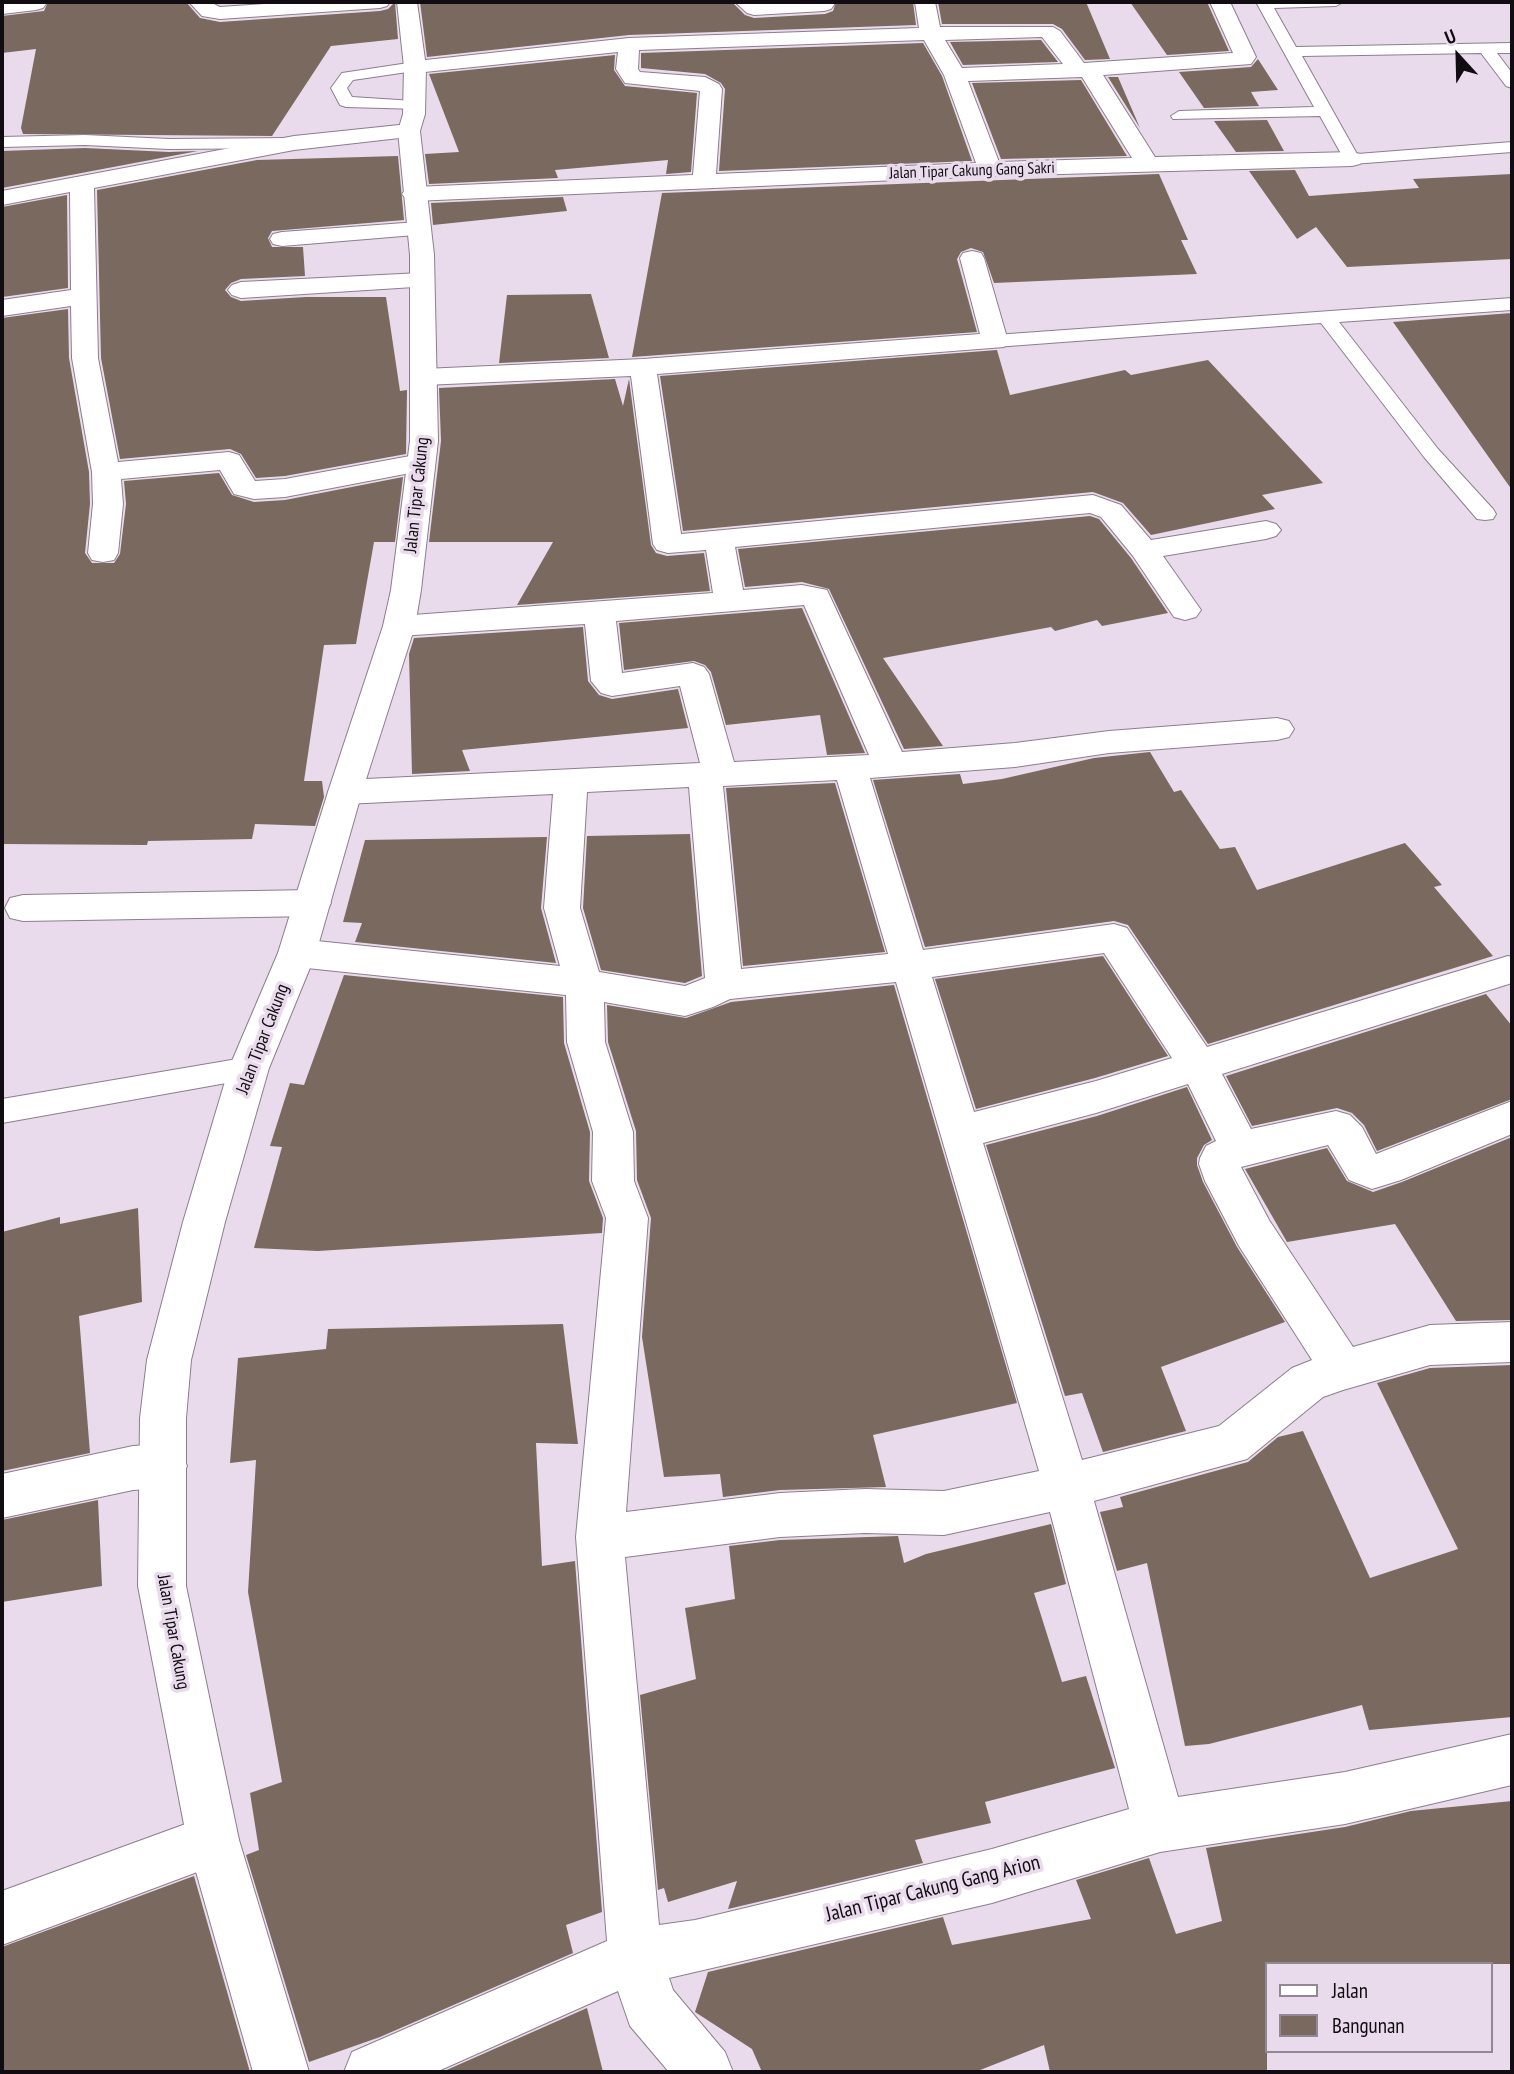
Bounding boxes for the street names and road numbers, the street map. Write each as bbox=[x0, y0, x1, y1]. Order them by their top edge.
street label: Jalan Tipar Cakung Gang Sakri bbox=[889, 159, 1055, 183]
street label: Jalan Tipar Cakung bbox=[400, 436, 434, 554]
street label: Jalan Tipar Cakung bbox=[232, 981, 294, 1097]
street label: Jalan Tipar Cakung bbox=[152, 1573, 194, 1691]
street label: Jalan Tipar Cakung Gang Arion bbox=[823, 1850, 1043, 1928]

